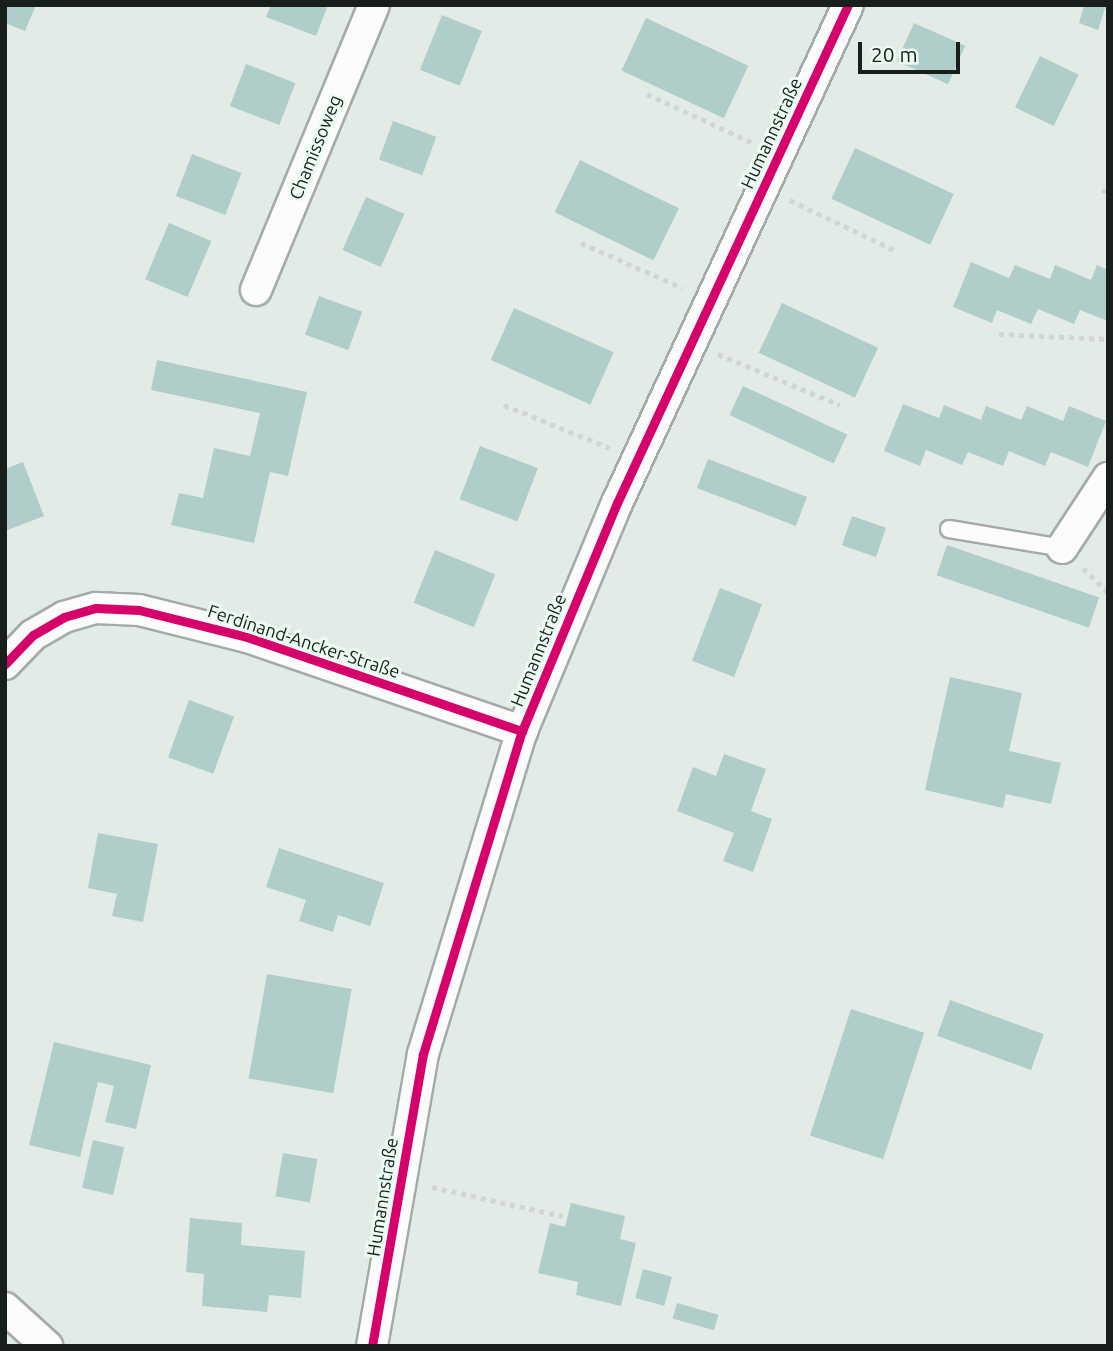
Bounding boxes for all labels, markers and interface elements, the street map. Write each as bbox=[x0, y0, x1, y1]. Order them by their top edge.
scale bar bbox=[861, 28, 962, 72]
text: 20 m bbox=[871, 42, 918, 66]
street label: Humannstraße bbox=[736, 74, 806, 192]
street label: Chamissoweg bbox=[284, 92, 346, 202]
street label: Humannstraße bbox=[506, 590, 570, 710]
street label: Ferdinand-Ancker-Straße bbox=[205, 600, 403, 682]
street label: Humannstraße bbox=[362, 1136, 402, 1258]

